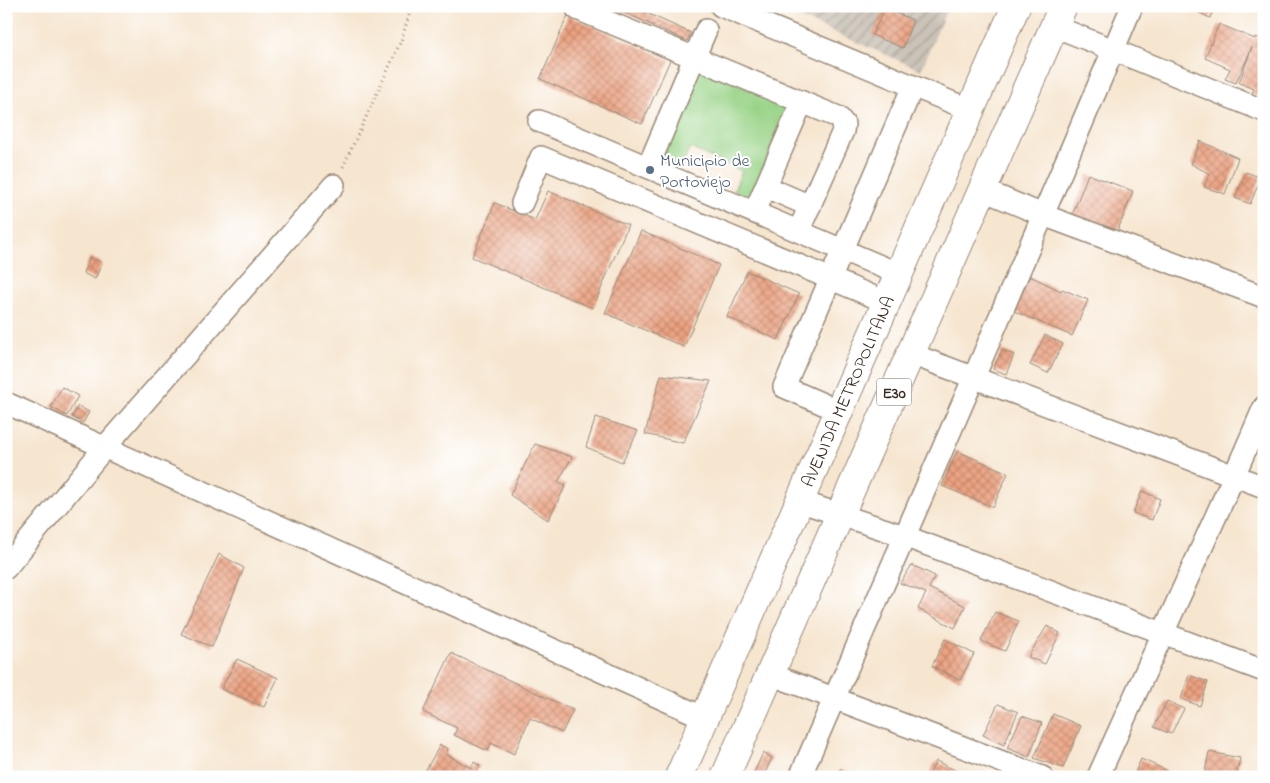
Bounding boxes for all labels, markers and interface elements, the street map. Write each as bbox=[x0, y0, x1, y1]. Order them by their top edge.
place label: Municipio de Portoviejo bbox=[660, 149, 751, 196]
marker: Municipio de Portoviejo bbox=[644, 164, 656, 176]
street label: AVENIDA METROPOLITANA bbox=[796, 292, 903, 492]
road number: E30 bbox=[876, 378, 912, 406]

